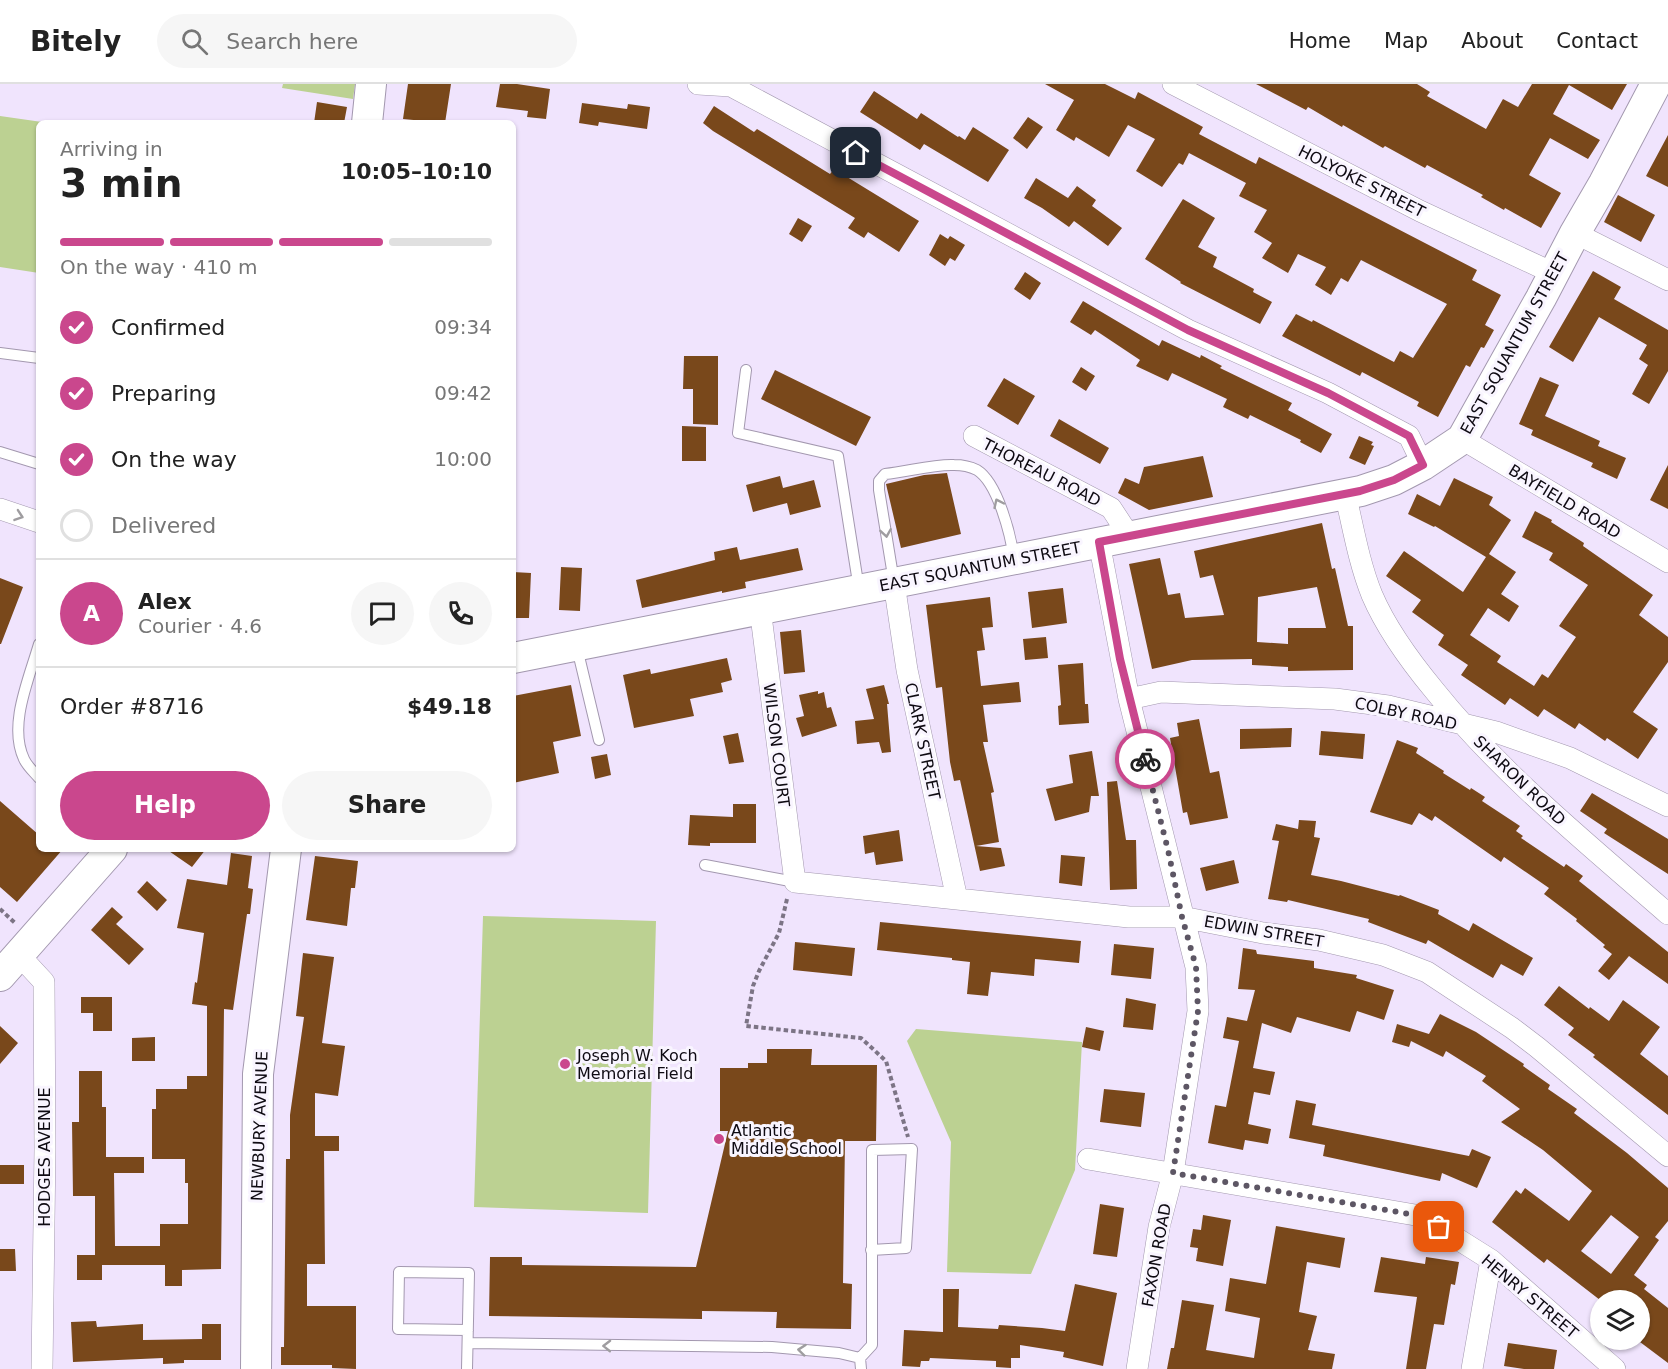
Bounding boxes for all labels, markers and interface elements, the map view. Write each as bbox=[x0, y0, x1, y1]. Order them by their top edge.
search box bbox=[157, 14, 577, 68]
text: Bitely bbox=[30, 25, 121, 58]
icon: search bbox=[178, 25, 211, 58]
text: Search here bbox=[226, 29, 358, 54]
text: Home bbox=[1289, 29, 1351, 53]
text: Map bbox=[1384, 29, 1428, 53]
text: About bbox=[1461, 29, 1523, 53]
text: Contact bbox=[1556, 29, 1638, 53]
pin bbox=[830, 127, 881, 178]
icon: home bbox=[839, 136, 872, 169]
text: Arriving in bbox=[60, 137, 163, 161]
street label: HOLYOKE STREET bbox=[1295, 141, 1428, 222]
text: 10:05–10:10 bbox=[341, 159, 492, 184]
text: 3 min bbox=[60, 161, 182, 206]
street label: EAST SQUANTUM STREET bbox=[1456, 249, 1573, 437]
text: On the way · 410 m bbox=[60, 255, 258, 279]
icon: check bbox=[60, 311, 93, 344]
text: Confirmed bbox=[111, 315, 225, 340]
text: 09:34 bbox=[434, 315, 492, 339]
icon: check bbox=[60, 377, 93, 410]
text: Preparing bbox=[111, 381, 217, 406]
text: 09:42 bbox=[434, 381, 492, 405]
street label: THOREAU ROAD bbox=[979, 434, 1104, 510]
icon: check bbox=[60, 443, 93, 476]
text: On the way bbox=[111, 447, 237, 472]
text: 10:00 bbox=[434, 447, 492, 471]
street label: BAYFIELD ROAD bbox=[1505, 460, 1624, 542]
one-way arrow bbox=[994, 498, 1006, 509]
one-way arrow bbox=[14, 508, 24, 521]
text: Delivered bbox=[111, 513, 216, 538]
one-way arrow bbox=[879, 528, 892, 538]
street label: EAST SQUANTUM STREET bbox=[878, 538, 1083, 595]
button: chat bbox=[351, 582, 414, 645]
button: phone bbox=[429, 582, 492, 645]
text: Alex bbox=[138, 589, 192, 614]
text: A bbox=[83, 601, 100, 626]
text: Courier · 4.6 bbox=[138, 614, 262, 638]
street label: CLARK STREET bbox=[901, 681, 944, 802]
street label: WILSON COURT bbox=[759, 682, 794, 808]
street label: COLBY ROAD bbox=[1353, 693, 1459, 734]
text: Order #8716 bbox=[60, 694, 204, 719]
text: $49.18 bbox=[407, 694, 492, 719]
courier bbox=[1115, 729, 1175, 789]
street label: SHARON ROAD bbox=[1470, 732, 1570, 829]
icon: bike bbox=[1129, 743, 1162, 776]
button: Help bbox=[60, 771, 270, 840]
button: Share bbox=[282, 771, 492, 840]
street label: EDWIN STREET bbox=[1203, 912, 1325, 951]
place label: Joseph W. Koch Memorial Field bbox=[576, 1046, 698, 1083]
street label: NEWBURY AVENUE bbox=[247, 1051, 272, 1201]
marker: Joseph W. Koch Memorial Field bbox=[558, 1057, 572, 1071]
street label: HODGES AVENUE bbox=[35, 1087, 54, 1227]
place label: Atlantic Middle School bbox=[731, 1121, 842, 1158]
marker: Atlantic Middle School bbox=[712, 1132, 726, 1146]
pin bbox=[1413, 1201, 1464, 1252]
street label: FAXON ROAD bbox=[1138, 1202, 1175, 1308]
icon: bag bbox=[1422, 1210, 1455, 1243]
street label: HENRY STREET bbox=[1478, 1251, 1582, 1342]
map controls bbox=[1590, 1290, 1650, 1350]
button: layers bbox=[1590, 1290, 1650, 1350]
one-way arrow bbox=[603, 1340, 612, 1352]
one-way arrow bbox=[798, 1344, 807, 1357]

